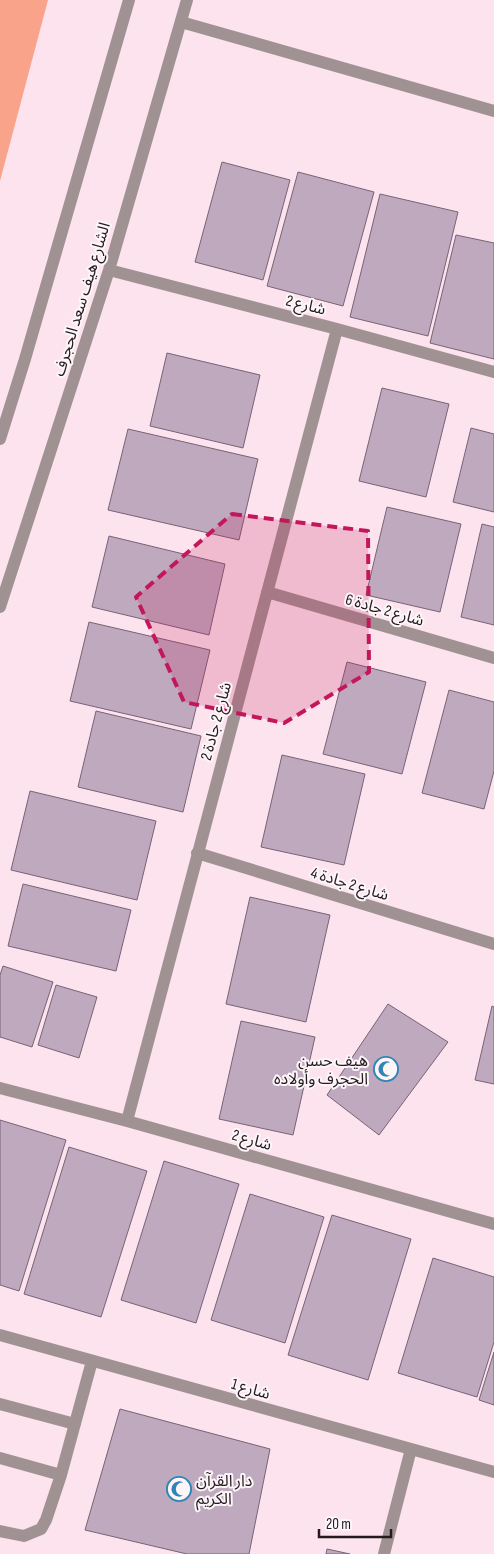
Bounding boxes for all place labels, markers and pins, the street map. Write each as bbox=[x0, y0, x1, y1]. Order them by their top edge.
place label: هيف حسن الحجرف وأولاده bbox=[274, 1052, 368, 1089]
mosque icon: هيف حسن الحجرف وأولاده bbox=[373, 1056, 399, 1082]
place label: دار القرآن الكريم bbox=[196, 1472, 252, 1511]
mosque icon: دار القرآن الكريم bbox=[166, 1476, 192, 1502]

